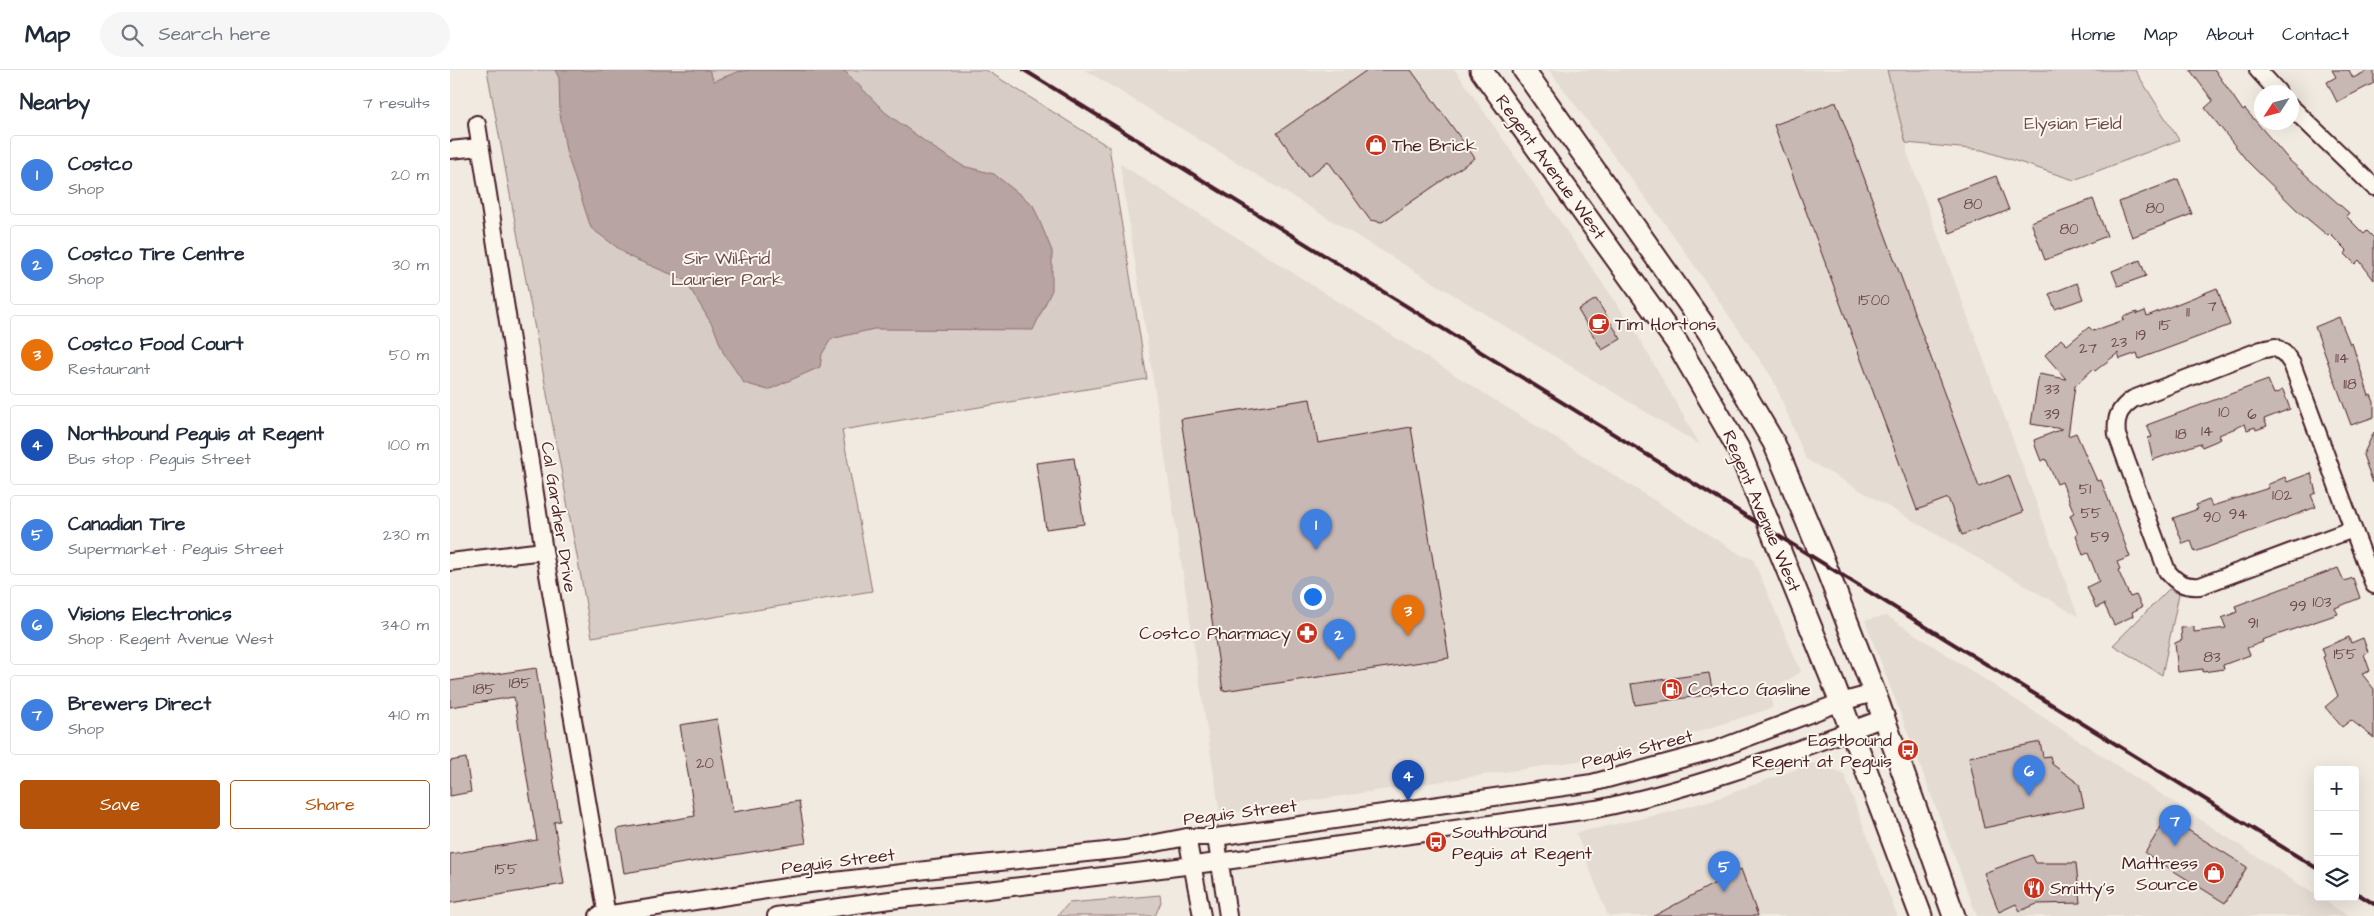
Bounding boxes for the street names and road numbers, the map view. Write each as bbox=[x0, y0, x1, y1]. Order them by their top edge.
street label: Regent Avenue West bbox=[1489, 90, 1612, 246]
street label: Regent Avenue West bbox=[1715, 426, 1807, 597]
street label: Cal Gardner Drive bbox=[534, 440, 583, 594]
street label: Peguis Street bbox=[1579, 723, 1696, 776]
street label: Peguis Street bbox=[1182, 793, 1299, 833]
street label: Peguis Street bbox=[780, 842, 897, 882]

